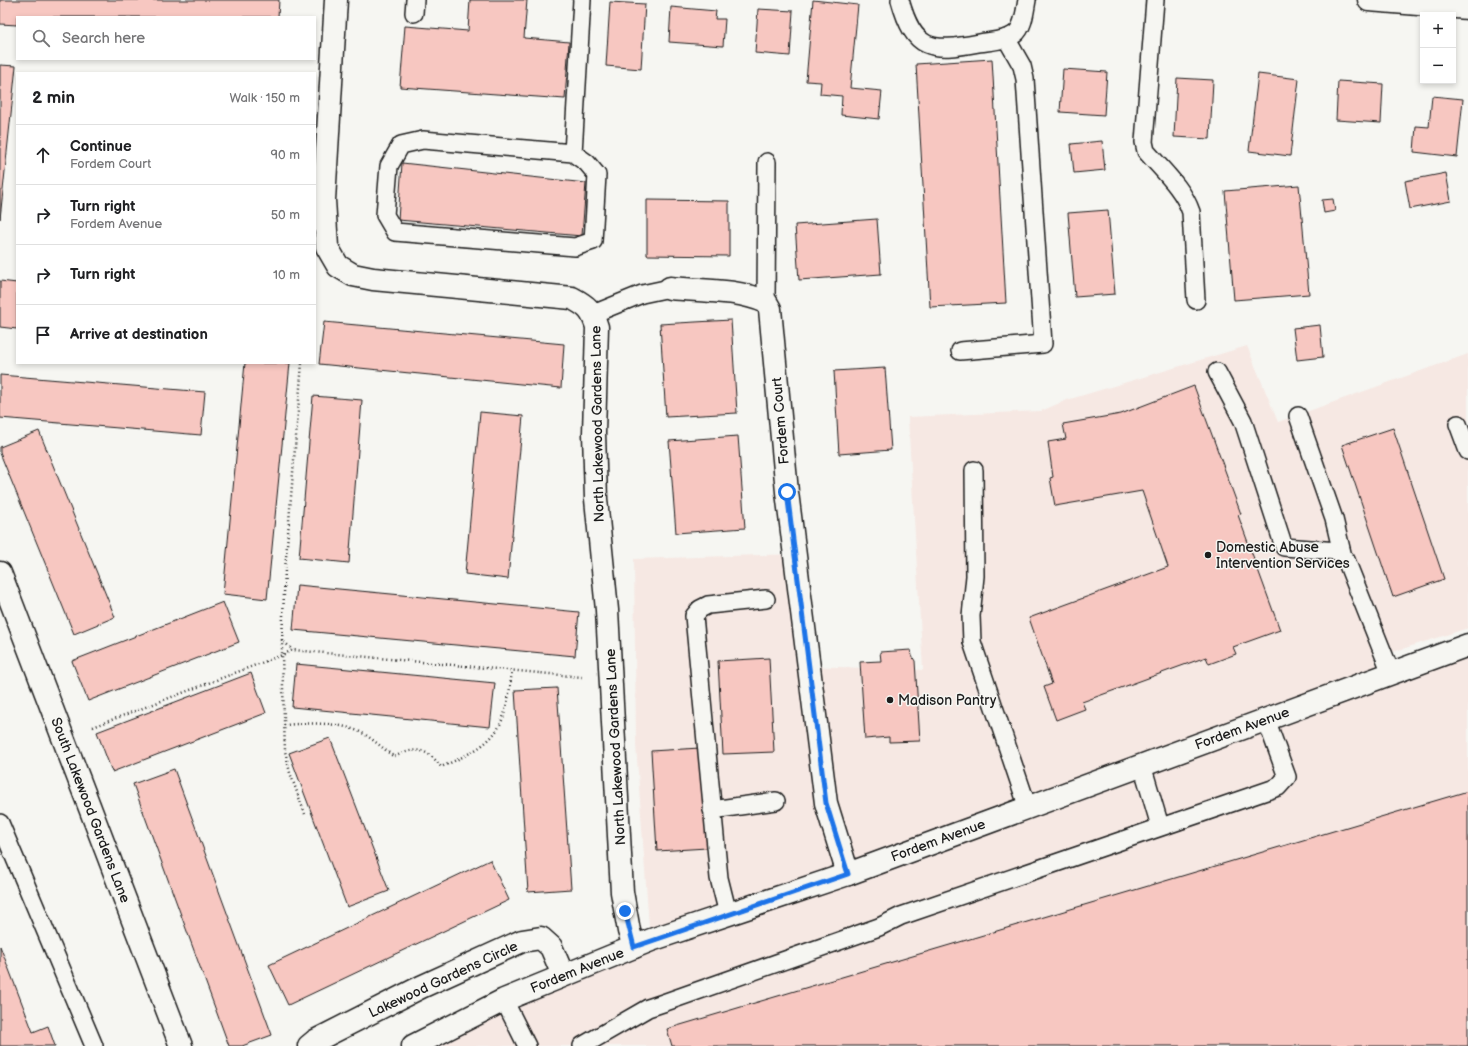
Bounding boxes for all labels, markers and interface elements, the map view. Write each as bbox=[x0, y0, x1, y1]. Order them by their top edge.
map controls bbox=[1420, 12, 1456, 84]
button: + bbox=[1420, 12, 1456, 48]
search box bbox=[16, 16, 316, 60]
icon: search bbox=[30, 27, 52, 49]
text: Search here bbox=[62, 29, 145, 48]
button: − bbox=[1420, 48, 1456, 84]
text: 2 min bbox=[32, 88, 75, 108]
text: Walk · 150 m bbox=[229, 90, 300, 106]
text: Continue bbox=[70, 137, 132, 156]
icon: ahead bbox=[32, 144, 54, 166]
text: 90 m bbox=[271, 147, 300, 163]
text: Fordem Court bbox=[70, 156, 151, 172]
text: Turn right bbox=[70, 197, 135, 216]
icon: right bbox=[32, 204, 54, 226]
text: 50 m bbox=[271, 207, 300, 223]
text: Fordem Avenue bbox=[70, 216, 162, 232]
icon: right bbox=[32, 264, 54, 286]
text: Turn right bbox=[70, 265, 135, 284]
text: 10 m bbox=[273, 267, 300, 283]
icon: arrive bbox=[32, 324, 54, 346]
text: Arrive at destination bbox=[70, 325, 208, 344]
street label: North Lakewood Gardens Lane bbox=[587, 325, 608, 523]
street label: Fordem Court bbox=[768, 376, 793, 465]
route start bbox=[778, 483, 796, 501]
place label: Domestic Abuse Intervention Services bbox=[1216, 539, 1350, 572]
marker: Domestic Abuse Intervention Services bbox=[1203, 550, 1213, 560]
street label: North Lakewood Gardens Lane bbox=[602, 648, 629, 846]
place label: Madison Pantry bbox=[898, 692, 997, 709]
marker: Madison Pantry bbox=[885, 695, 895, 705]
street label: Fordem Avenue bbox=[1193, 703, 1292, 753]
street label: South Lakewood Gardens Lane bbox=[47, 715, 134, 905]
street label: Fordem Avenue bbox=[889, 815, 988, 865]
route end bbox=[616, 902, 634, 920]
street label: Lakewood Gardens Circle bbox=[366, 937, 520, 1021]
street label: Fordem Avenue bbox=[528, 944, 626, 997]

